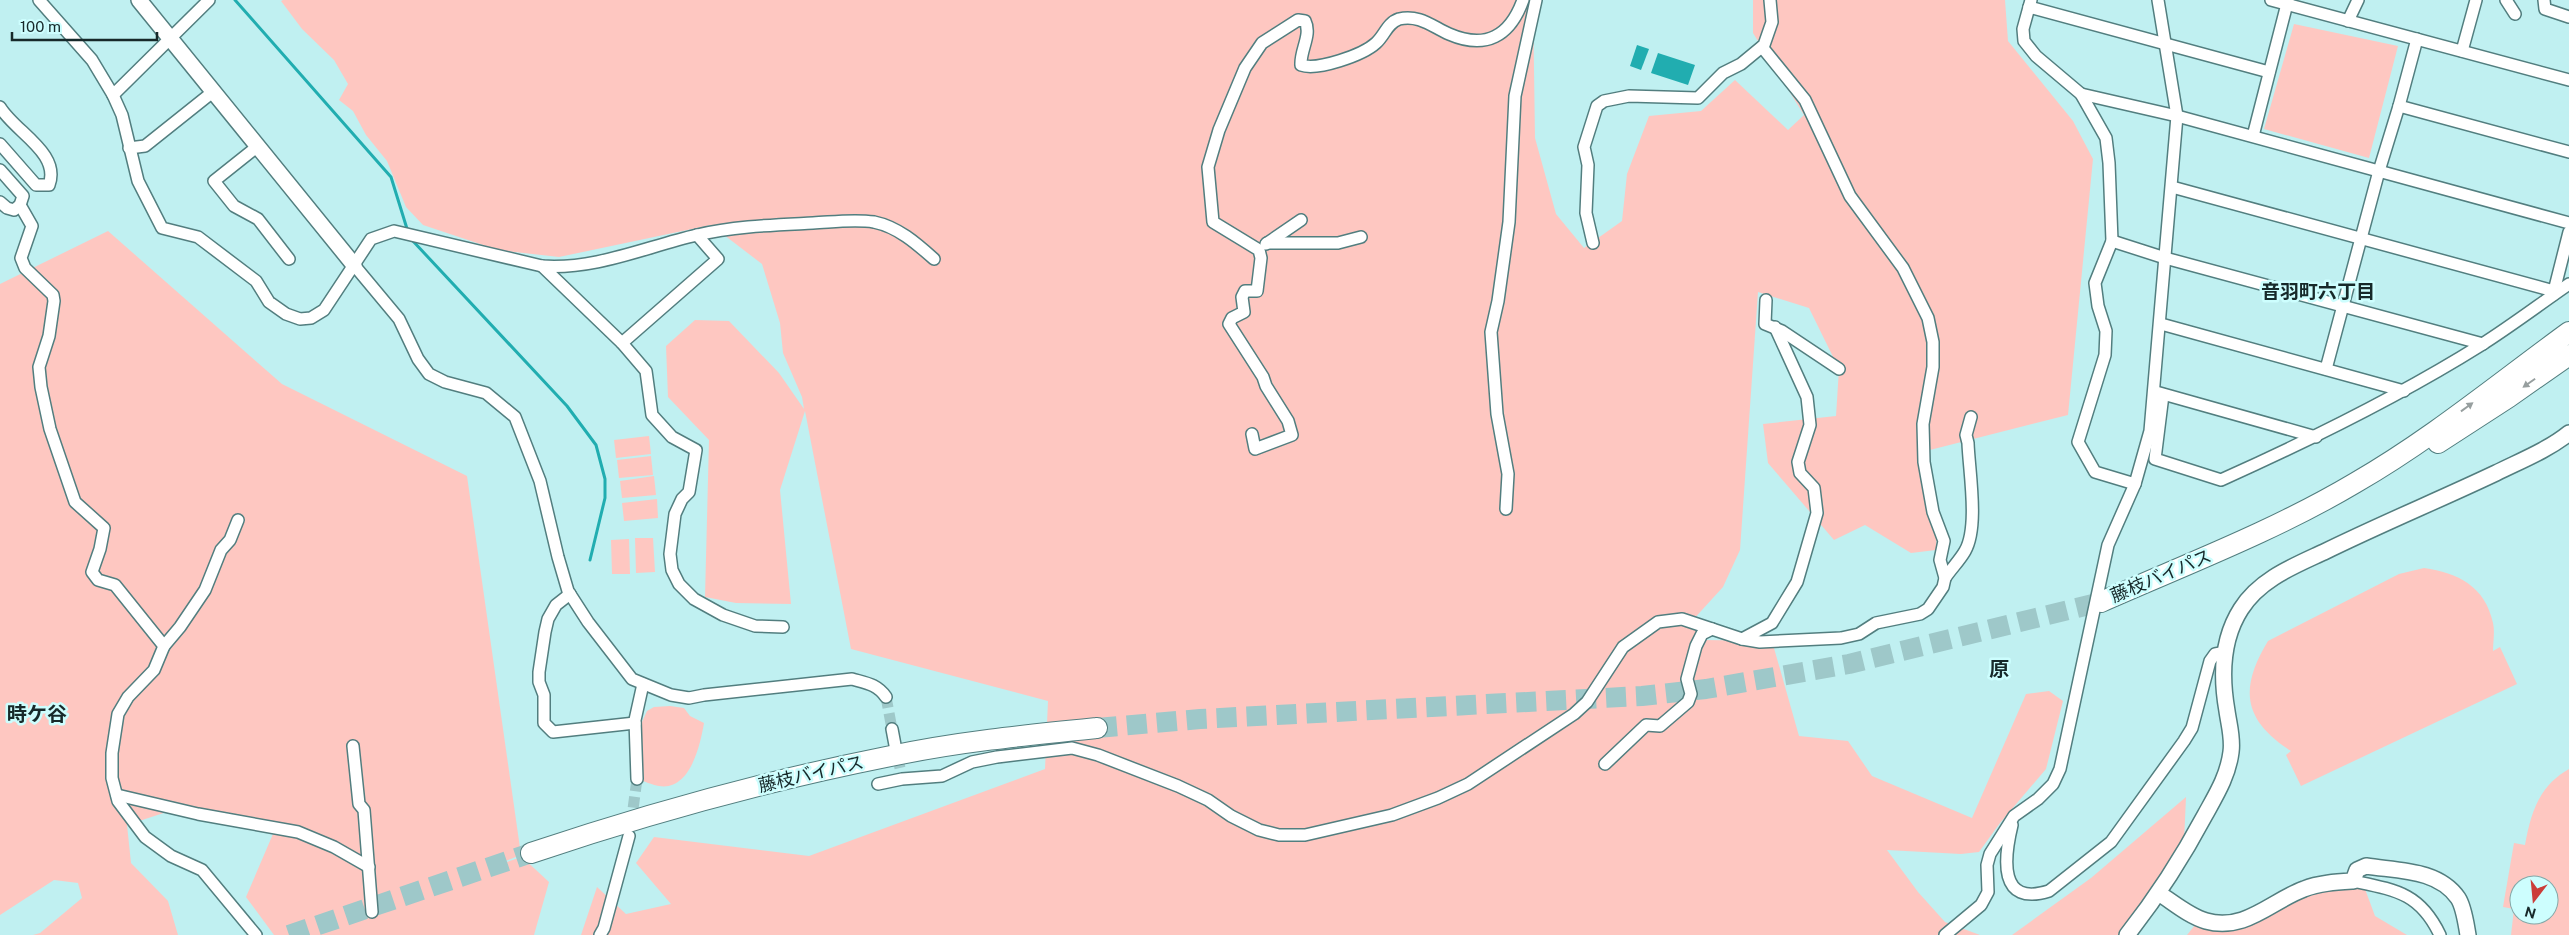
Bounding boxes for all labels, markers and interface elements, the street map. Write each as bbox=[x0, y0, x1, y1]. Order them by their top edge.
scale bar bbox=[12, 10, 158, 42]
text: 100 m bbox=[20, 18, 61, 35]
district label: 音羽町六丁目 bbox=[2261, 280, 2375, 302]
one-way arrow bbox=[2522, 378, 2536, 388]
one-way arrow bbox=[2460, 402, 2474, 412]
street label: 藤枝バイパス bbox=[2107, 545, 2214, 606]
district label: 原 bbox=[1989, 657, 2009, 681]
district label: 時ケ谷 bbox=[7, 702, 67, 726]
street label: 藤枝バイパス bbox=[756, 751, 866, 796]
north arrow bbox=[2509, 875, 2559, 925]
text: N bbox=[2523, 903, 2538, 922]

